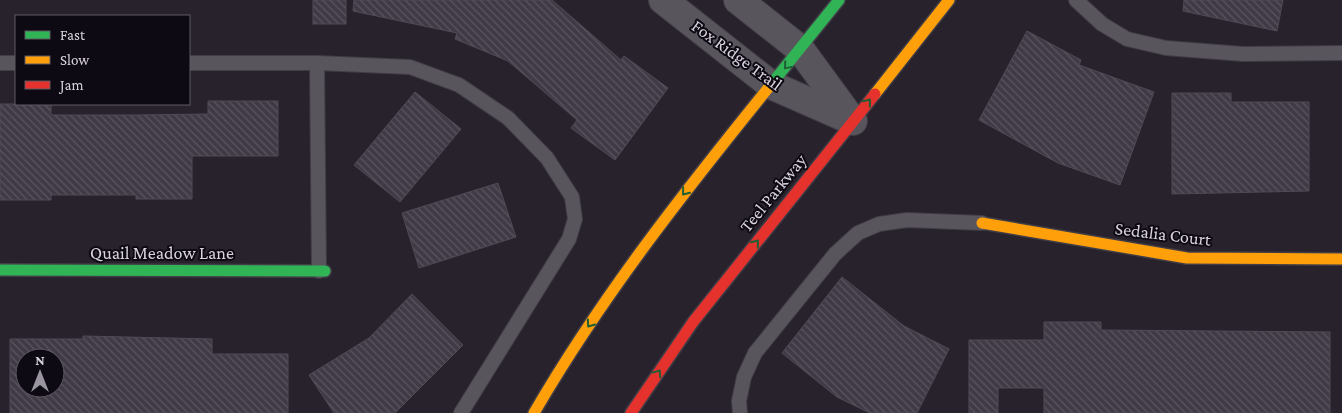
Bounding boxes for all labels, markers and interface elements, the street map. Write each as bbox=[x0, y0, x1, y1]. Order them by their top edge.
legend bbox=[15, 15, 190, 105]
street label: Fox Ridge Trail bbox=[688, 16, 786, 95]
text: Fast bbox=[60, 27, 86, 43]
text: Slow bbox=[60, 52, 90, 68]
one-way arrow bbox=[783, 60, 792, 69]
text: Jam bbox=[58, 77, 83, 94]
one-way arrow bbox=[862, 98, 871, 108]
street label: Teel Parkway bbox=[736, 149, 811, 236]
one-way arrow bbox=[682, 186, 690, 195]
street label: Sedalia Court bbox=[1114, 218, 1213, 250]
one-way arrow bbox=[750, 240, 758, 249]
street label: Quail Meadow Lane bbox=[90, 243, 234, 263]
one-way arrow bbox=[587, 318, 596, 327]
north arrow bbox=[15, 348, 65, 398]
text: N bbox=[35, 352, 45, 368]
one-way arrow bbox=[652, 369, 661, 379]

